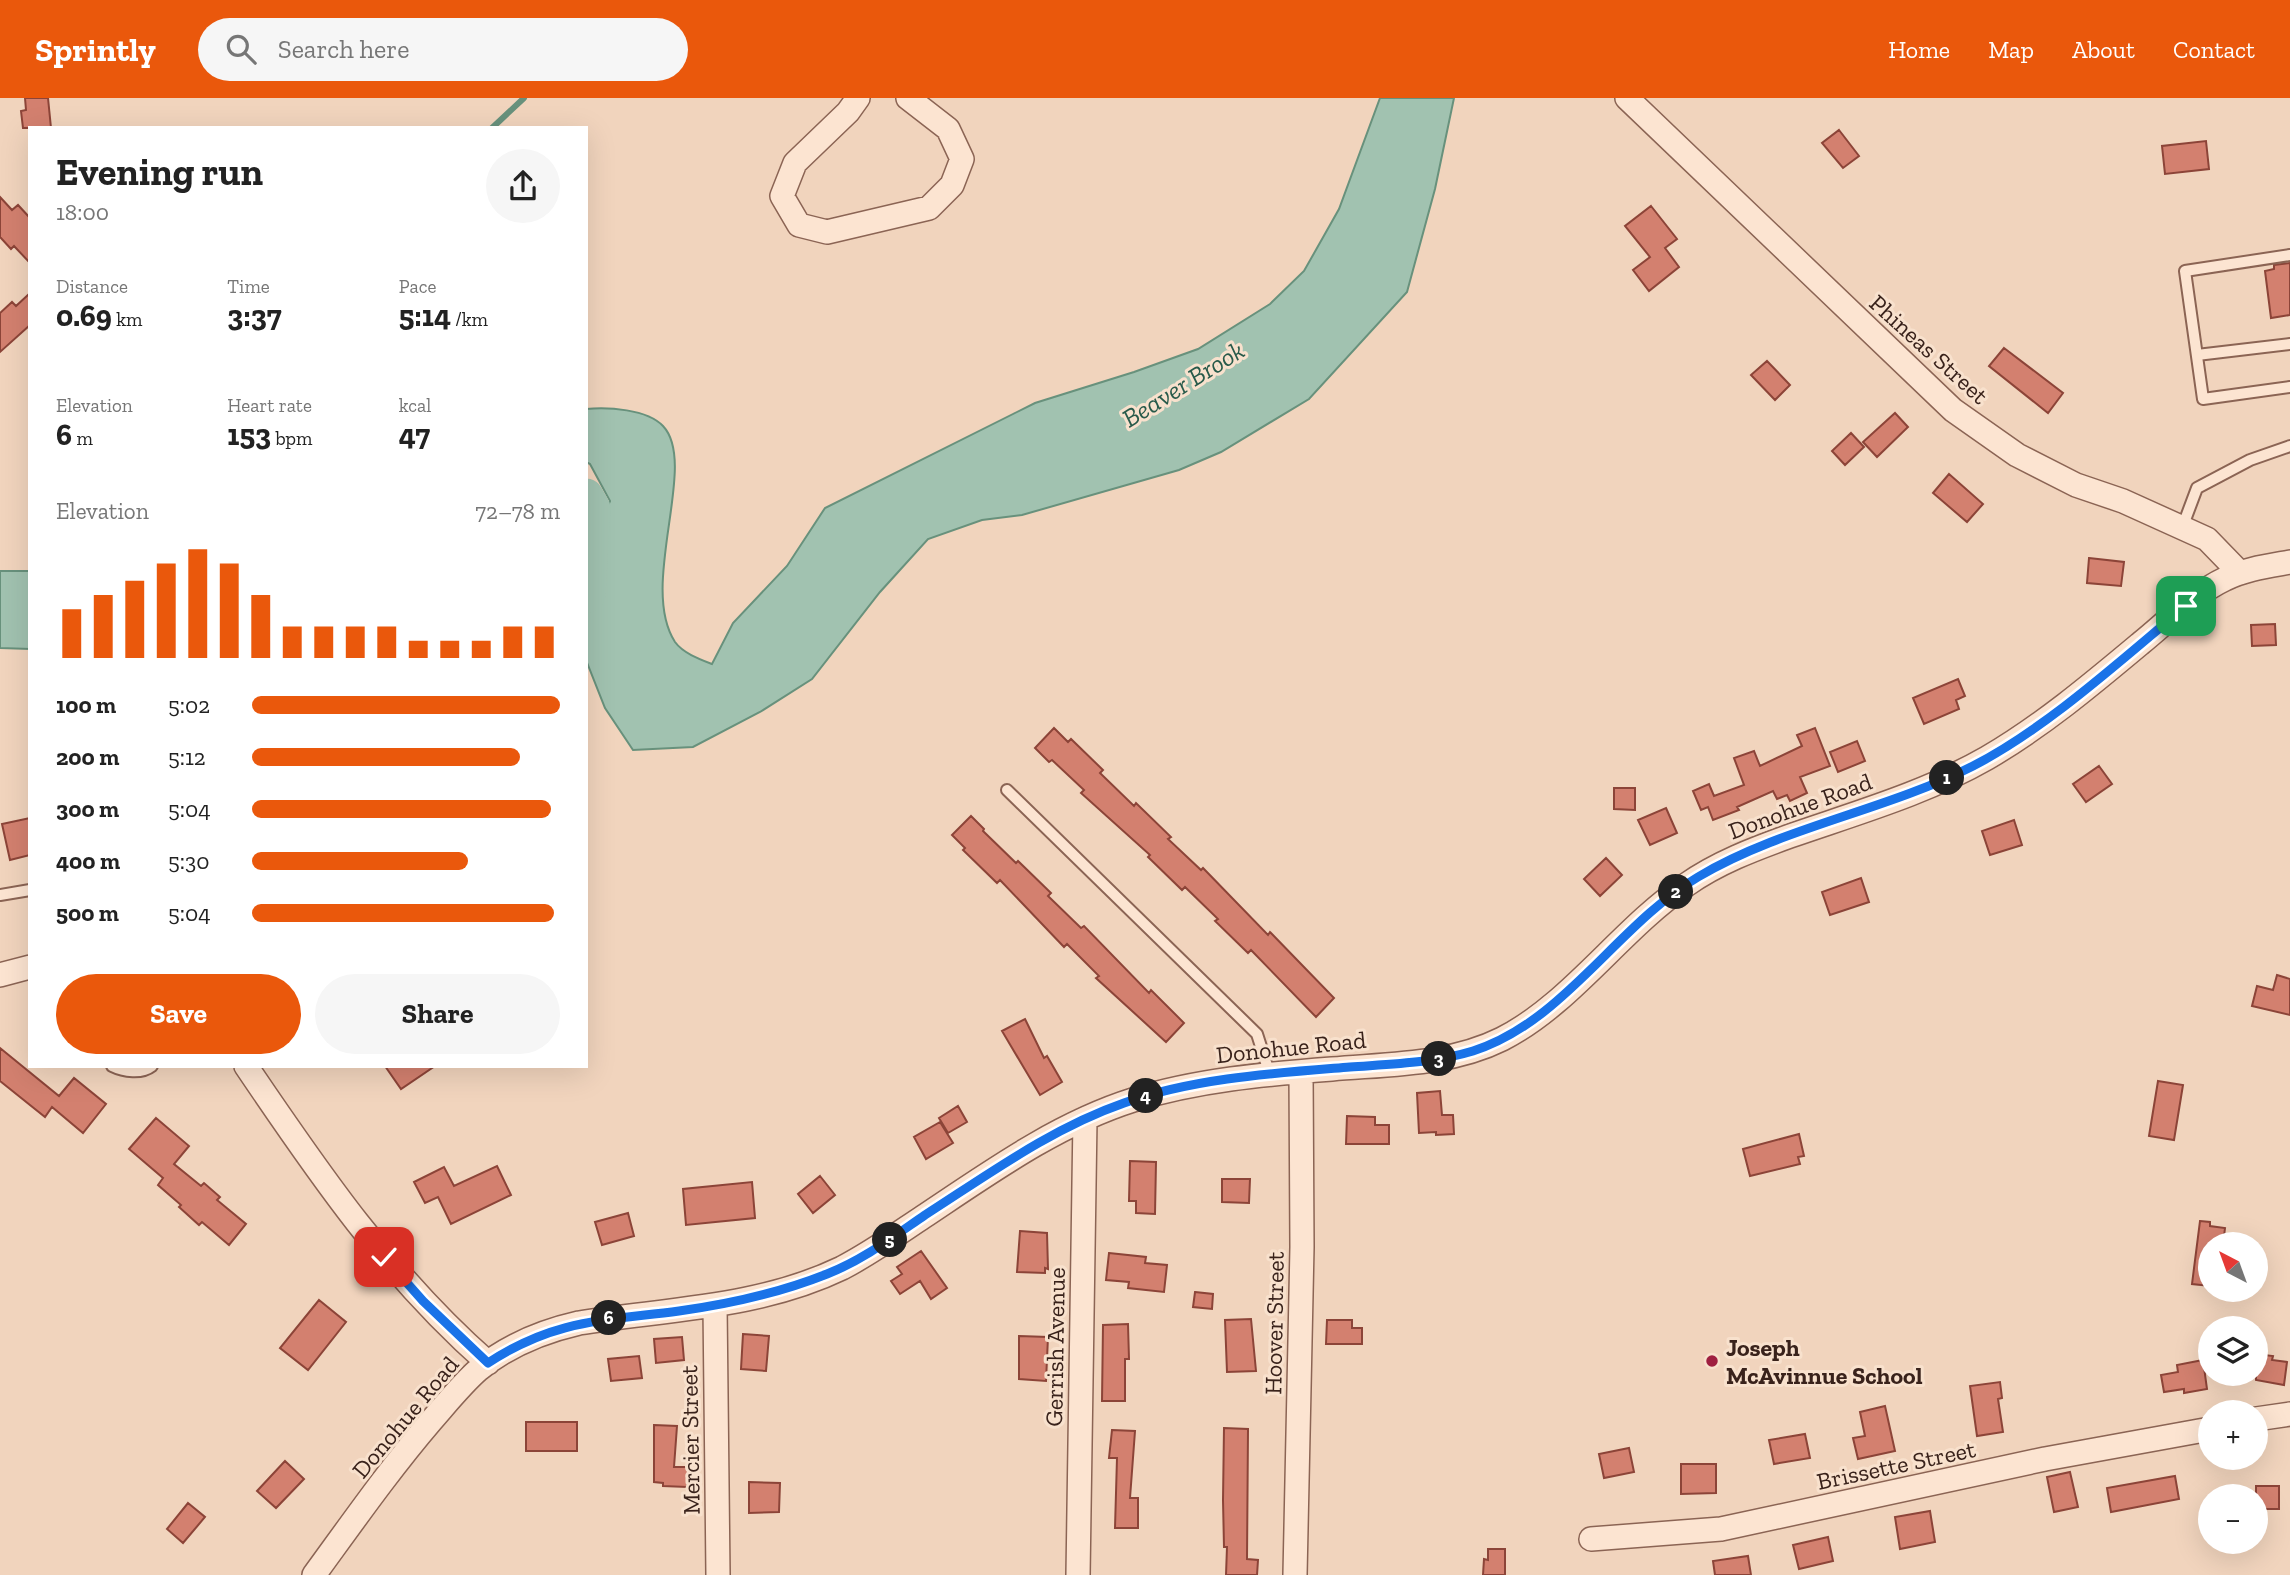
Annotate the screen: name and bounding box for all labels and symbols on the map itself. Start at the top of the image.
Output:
street label: Phineas Street [1864,288,1994,410]
water label: Beaver Brook [1116,334,1250,434]
pin [2156,576,2216,636]
pin: 1 [1930,760,1965,796]
street label: Donohue Road [1724,767,1876,845]
pin: 2 [1658,874,1694,910]
street label: Donohue Road [1215,1025,1367,1069]
pin: 3 [1422,1042,1456,1076]
pin: 4 [1128,1079,1164,1114]
pin: 5 [872,1222,908,1258]
pin [354,1227,414,1287]
north arrow [2198,1232,2268,1302]
street label: Hoover Street [1258,1251,1290,1395]
street label: Gerrish Avenue [1039,1267,1071,1427]
pin: 6 [592,1300,626,1336]
place label: Joseph McAvinnue School [1726,1333,1923,1390]
street label: Donohue Road [346,1350,464,1484]
marker: Joseph McAvinnue School [1704,1353,1720,1369]
street label: Mercier Street [674,1365,706,1515]
street label: Brissette Street [1814,1434,1978,1496]

